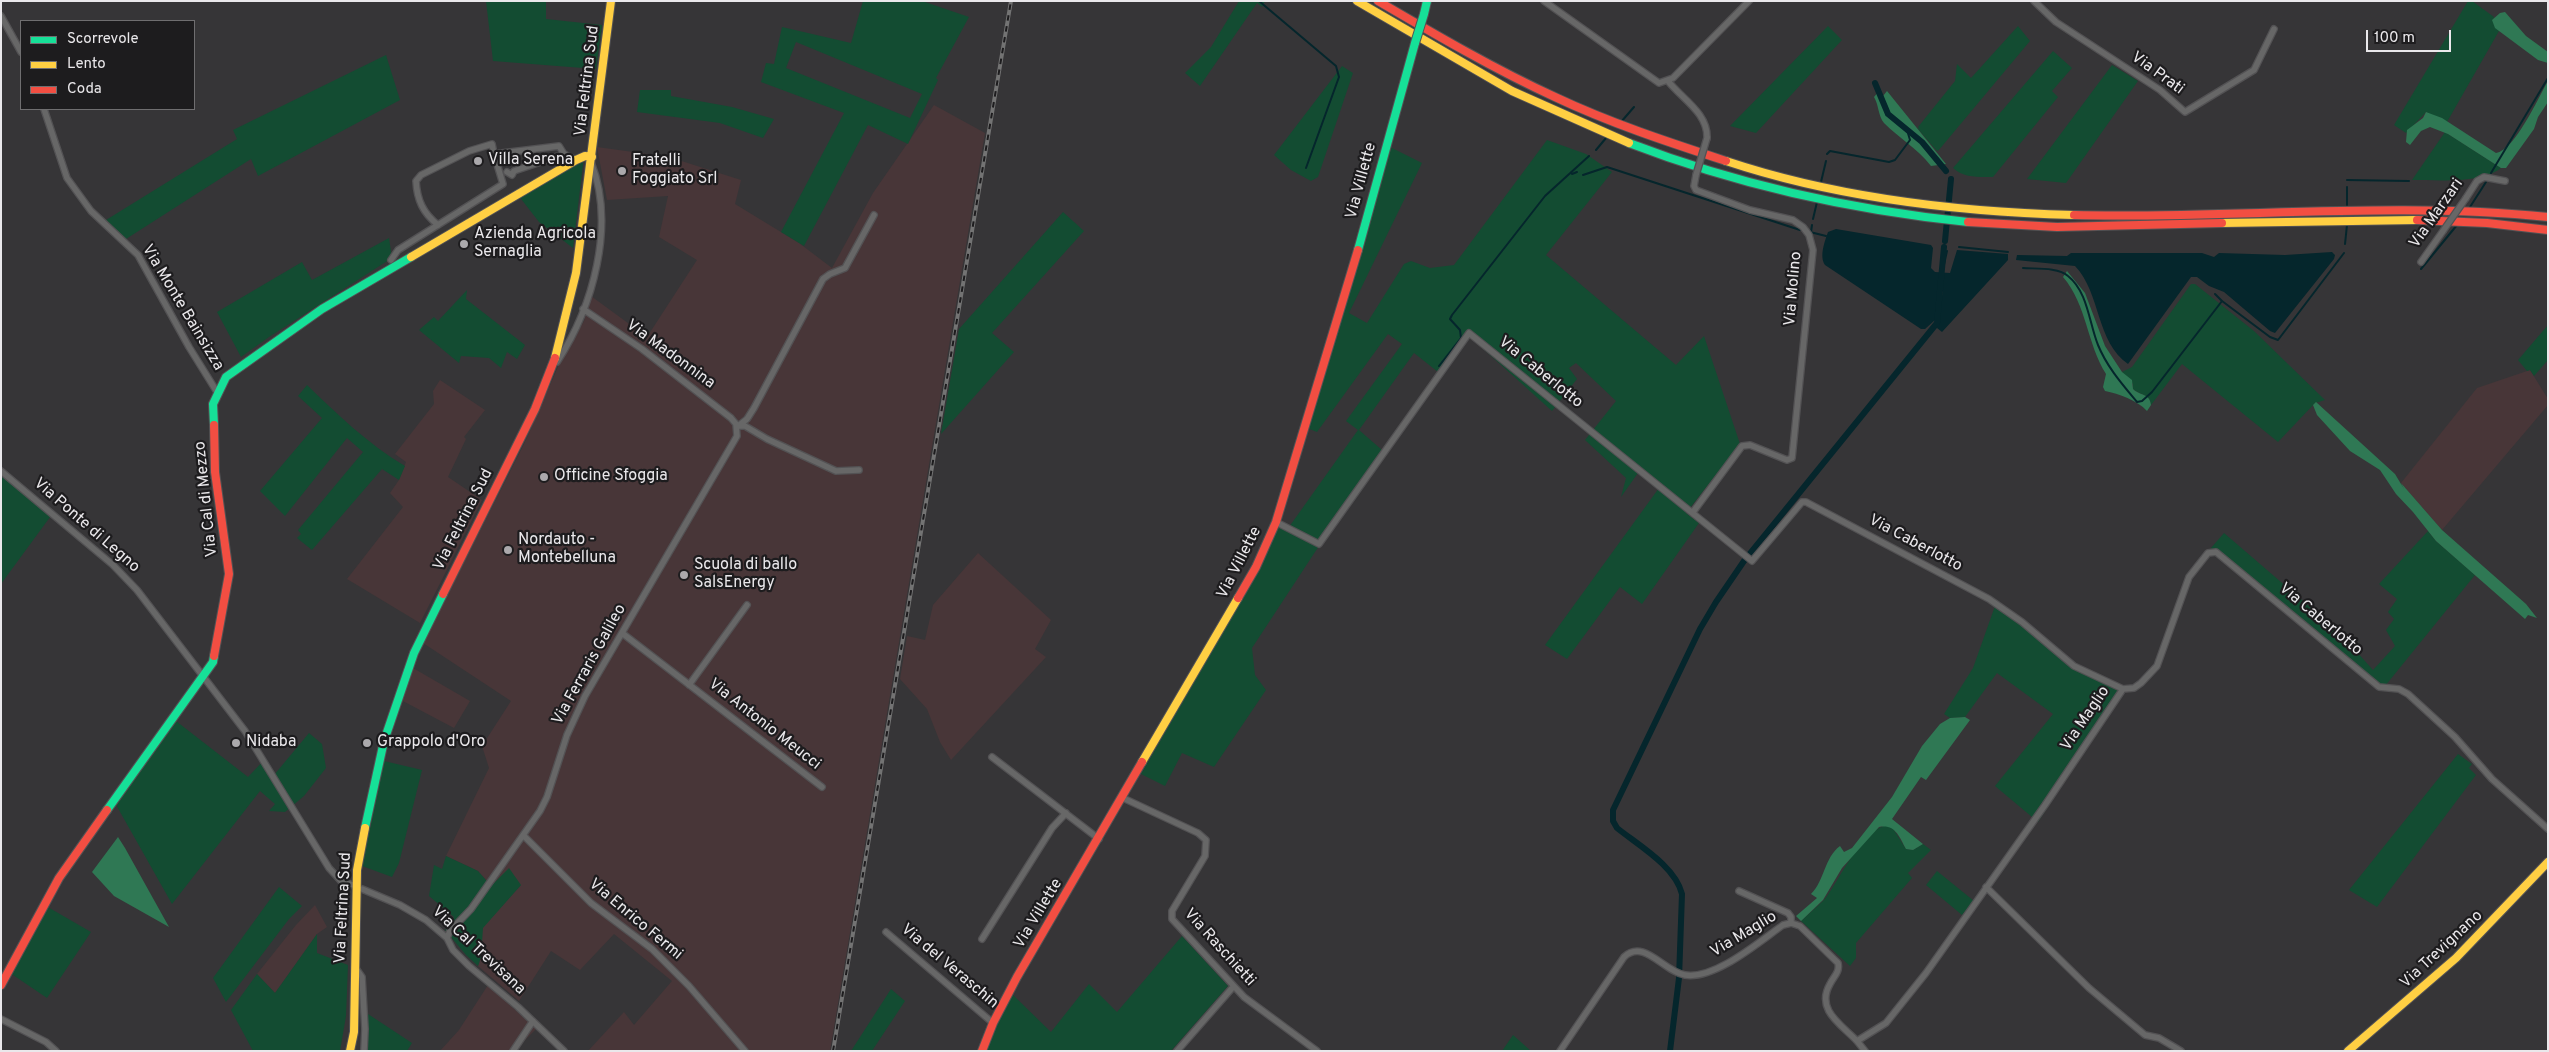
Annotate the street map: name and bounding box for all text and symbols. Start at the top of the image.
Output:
legend [20,20,195,110]
scale bar [2369,20,2454,52]
street label: Via Feltrina Sud [572,24,604,138]
text: 100 m [2374,29,2415,48]
text: Scorrevole [67,30,139,49]
street label: Via Prati [2127,48,2187,100]
text: Lento [67,55,106,74]
text: Coda [67,80,102,99]
street label: Via Villette [1343,141,1381,221]
place label: Villa Serena [488,151,573,171]
place label: Fratelli Foggiato Srl [632,152,718,190]
marker: Villa Serena [472,155,484,167]
marker: Fratelli Foggiato Srl [616,165,628,177]
street label: Via Marzari [2406,175,2468,253]
place label: Azienda Agricola Sernaglia [474,225,596,263]
marker: Azienda Agricola Sernaglia [458,238,470,250]
street label: Via Monte Bainsizza [137,241,227,375]
street label: Via Molino [1781,251,1807,327]
street label: Via Madonnina [622,316,718,394]
street label: Via Caberlotto [1494,333,1586,413]
street label: Via Cal di Mezzo [191,440,223,558]
street label: Via Feltrina Sud [430,466,498,574]
place label: Officine Sfoggia [554,467,668,487]
marker: Officine Sfoggia [538,471,550,483]
street label: Via Ponte di Legno [29,475,143,577]
street label: Via Caberlotto [1865,511,1965,577]
street label: Via Villette [1214,524,1266,602]
place label: Nordauto - Montebelluna [518,531,616,569]
marker: Nordauto - Montebelluna [502,544,514,556]
place label: Scuola di ballo SalsEnergy [694,556,797,594]
marker: Scuola di ballo SalsEnergy [678,569,690,581]
street label: Via Caberlotto [2274,579,2366,661]
street label: Via Ferraris Galileo [549,601,631,729]
street label: Via Antonio Meucci [704,675,824,775]
street label: Via Maglio [2057,683,2115,755]
place label: Nidaba [246,733,296,753]
place label: Grappolo d'Oro [377,733,486,753]
marker: Nidaba [230,737,242,749]
marker: Grappolo d'Oro [361,737,373,749]
street label: Via Feltrina Sud [331,852,357,964]
street label: Via Enrico Fermi [584,875,686,965]
street label: Via Villette [1011,875,1067,953]
street label: Via Cal Trevisana [427,903,529,999]
street label: Via Raschietti [1179,905,1259,991]
street label: Via Trevignano [2397,907,2487,993]
street label: Via Maglio [1707,908,1781,962]
street label: Via del Veraschin [896,921,1002,1013]

